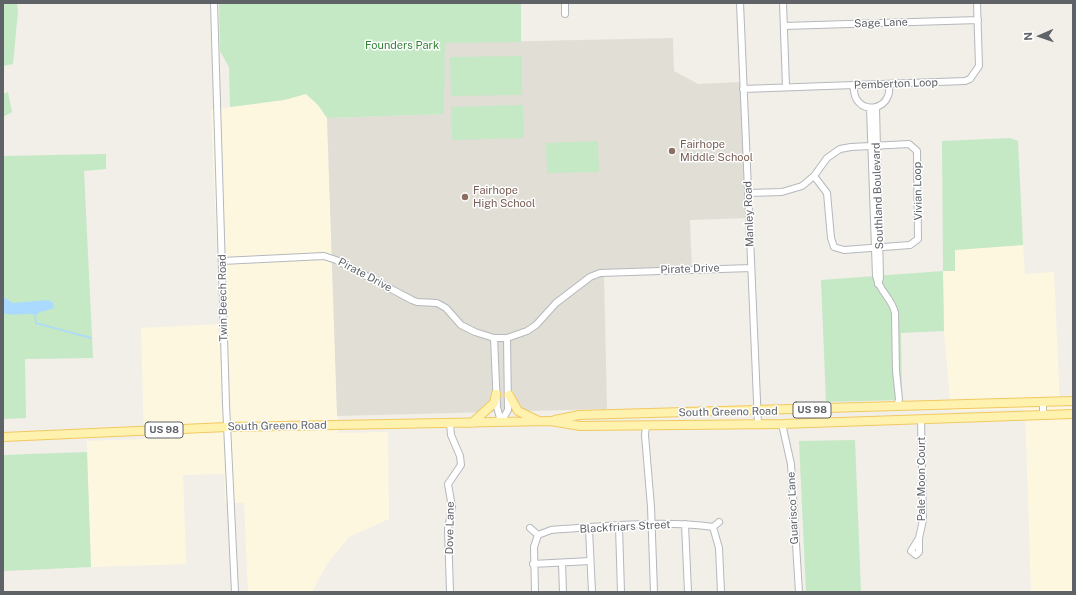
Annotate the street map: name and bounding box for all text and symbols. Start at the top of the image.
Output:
street label: Sage Lane [854,15,908,31]
north arrow [1020,16,1060,56]
text: N [1022,32,1034,41]
park label: Founders Park [365,39,439,53]
street label: Pemberton Loop [854,76,938,92]
place label: Fairhope Middle School [680,138,753,164]
street label: Southland Boulevard [870,142,886,250]
marker: Fairhope Middle School [667,146,677,156]
street label: Vivian Loop [911,162,925,220]
street label: Manley Road [741,181,757,247]
place label: Fairhope High School [473,184,535,210]
marker: Fairhope High School [460,192,470,202]
street label: Twin Beech Road [216,254,230,342]
street label: Pirate Drive [336,255,394,295]
street label: Pirate Drive [660,261,720,277]
road number: US 98 [793,402,831,418]
street label: South Greeno Road [678,405,778,419]
street label: South Greeno Road [227,419,327,433]
road number: US 98 [145,422,183,438]
street label: Pale Moon Court [915,437,929,521]
street label: Guarisco Lane [785,471,801,545]
street label: Dove Lane [443,501,457,555]
street label: Blackfriars Street [579,518,671,536]

